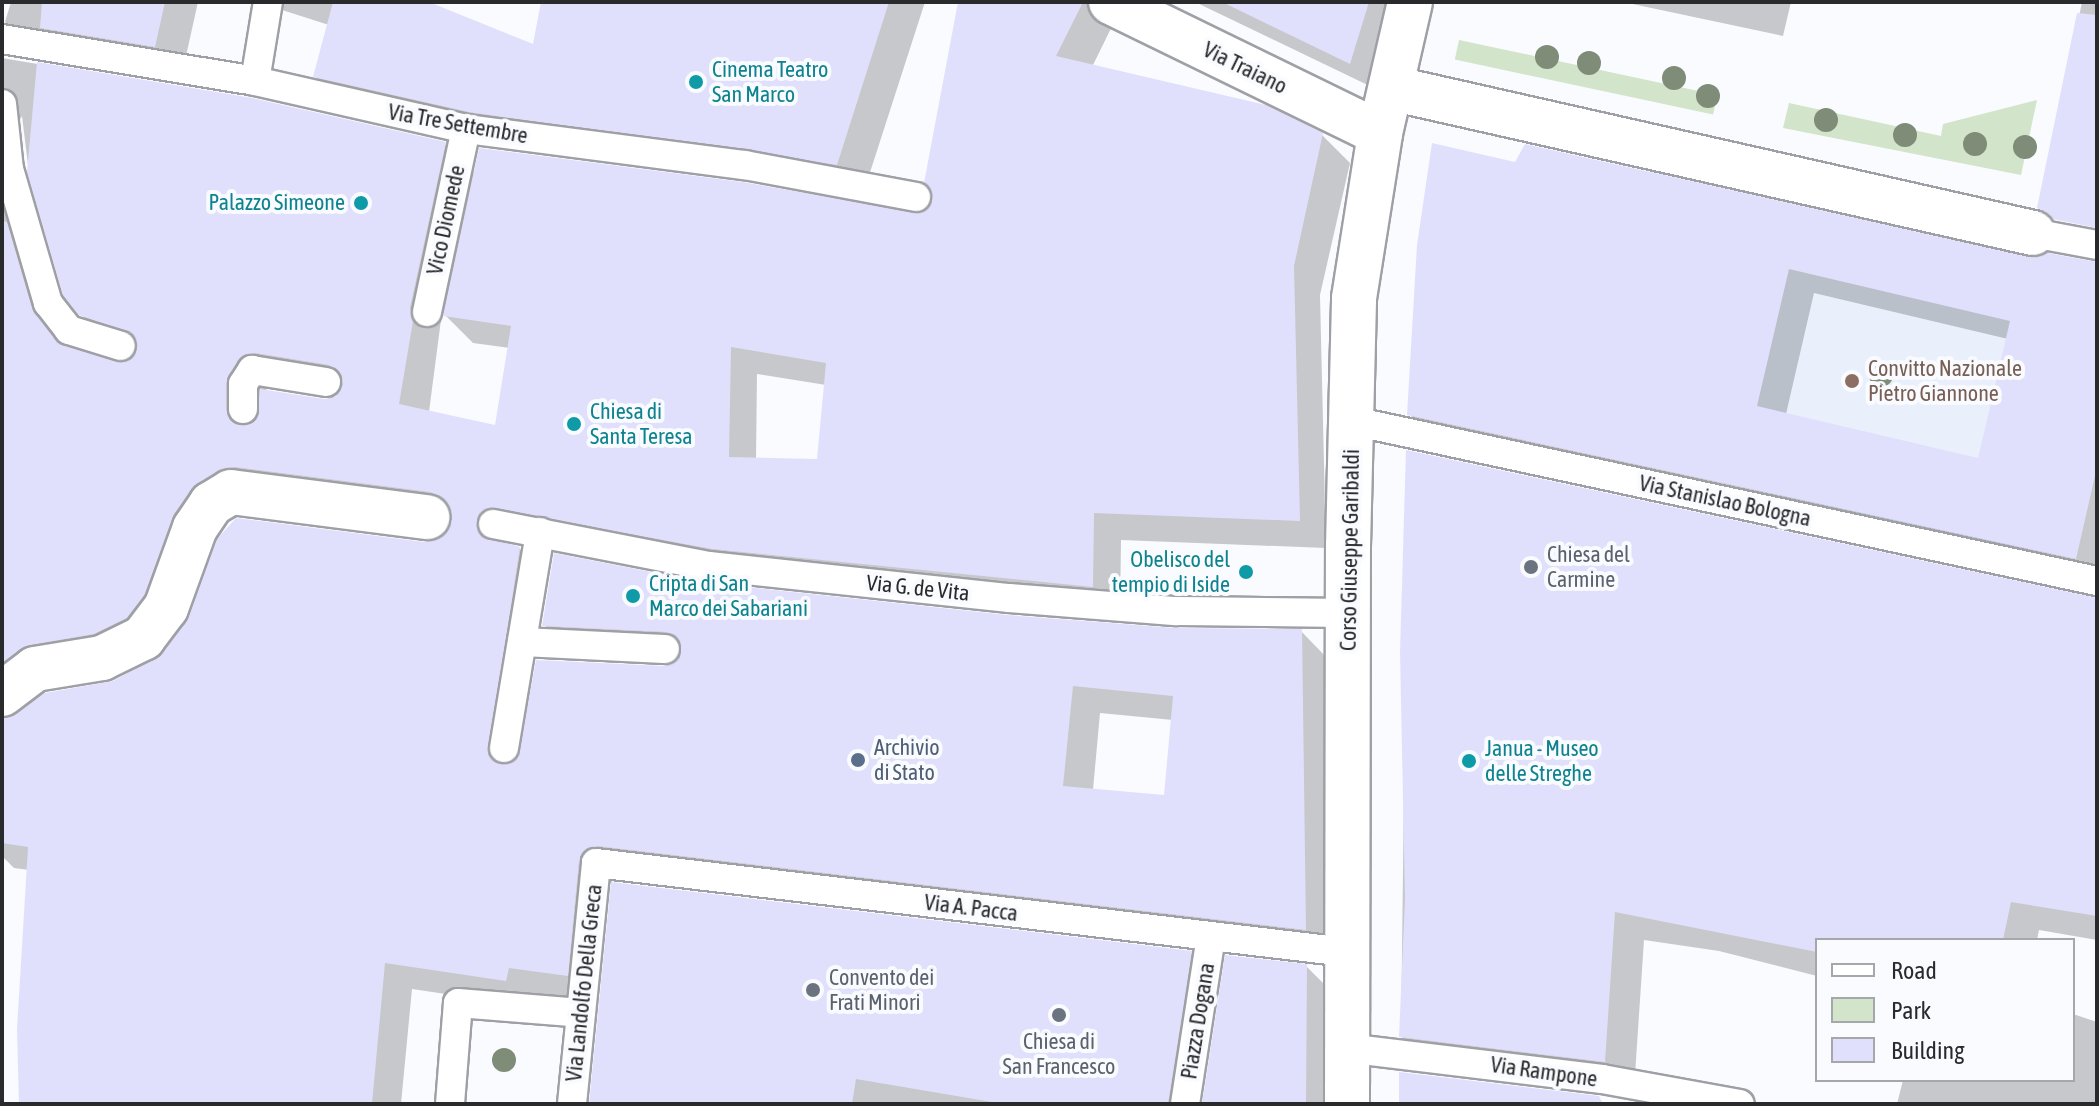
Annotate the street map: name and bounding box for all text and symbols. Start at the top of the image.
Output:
street label: Via Traiano [1199,36,1291,100]
place label: Cinema Teatro San Marco [712,56,828,108]
marker: Cinema Teatro San Marco [687,73,705,91]
street label: Via Tre Settembre [386,99,530,149]
street label: Vico Diomede [422,163,470,277]
place label: Palazzo Simeone [208,190,345,216]
marker: Palazzo Simeone [352,194,370,212]
place label: Convitto Nazionale Pietro Giannone [1868,355,2022,406]
marker: Convitto Nazionale Pietro Giannone [1843,372,1861,390]
place label: Chiesa di Santa Teresa [590,398,693,450]
marker: Chiesa di Santa Teresa [565,415,583,433]
street label: Corso Giuseppe Garibaldi [1335,449,1365,651]
street label: Via Stanislao Bologna [1637,470,1813,532]
place label: Chiesa del Carmine [1547,541,1630,592]
place label: Obelisco del tempio di Iside [1112,546,1230,598]
marker: Chiesa del Carmine [1522,558,1540,576]
marker: Obelisco del tempio di Iside [1237,563,1255,581]
street label: Via G. de Vita [865,569,971,607]
place label: Cripta di San Marco dei Sabariani [649,570,808,622]
marker: Cripta di San Marco dei Sabariani [624,587,642,605]
place label: Archivio di Stato [874,734,940,786]
place label: Janua - Museo delle Streghe [1485,735,1599,786]
marker: Archivio di Stato [849,751,867,769]
marker: Janua - Museo delle Streghe [1460,752,1478,770]
street label: Via Landolfo Della Greca [561,883,607,1083]
street label: Via A. Pacca [923,889,1019,927]
legend [1815,938,2075,1082]
text: Road [1891,957,1937,984]
street label: Piazza Dogana [1176,961,1220,1081]
place label: Convento dei Frati Minori [829,964,934,1016]
marker: Convento dei Frati Minori [804,981,822,999]
text: Park [1891,997,1931,1024]
marker: Chiesa di San Francesco [1050,1006,1068,1024]
place label: Chiesa di San Francesco [1003,1028,1115,1080]
text: Building [1891,1037,1964,1064]
street label: Via Rampone [1489,1051,1599,1093]

